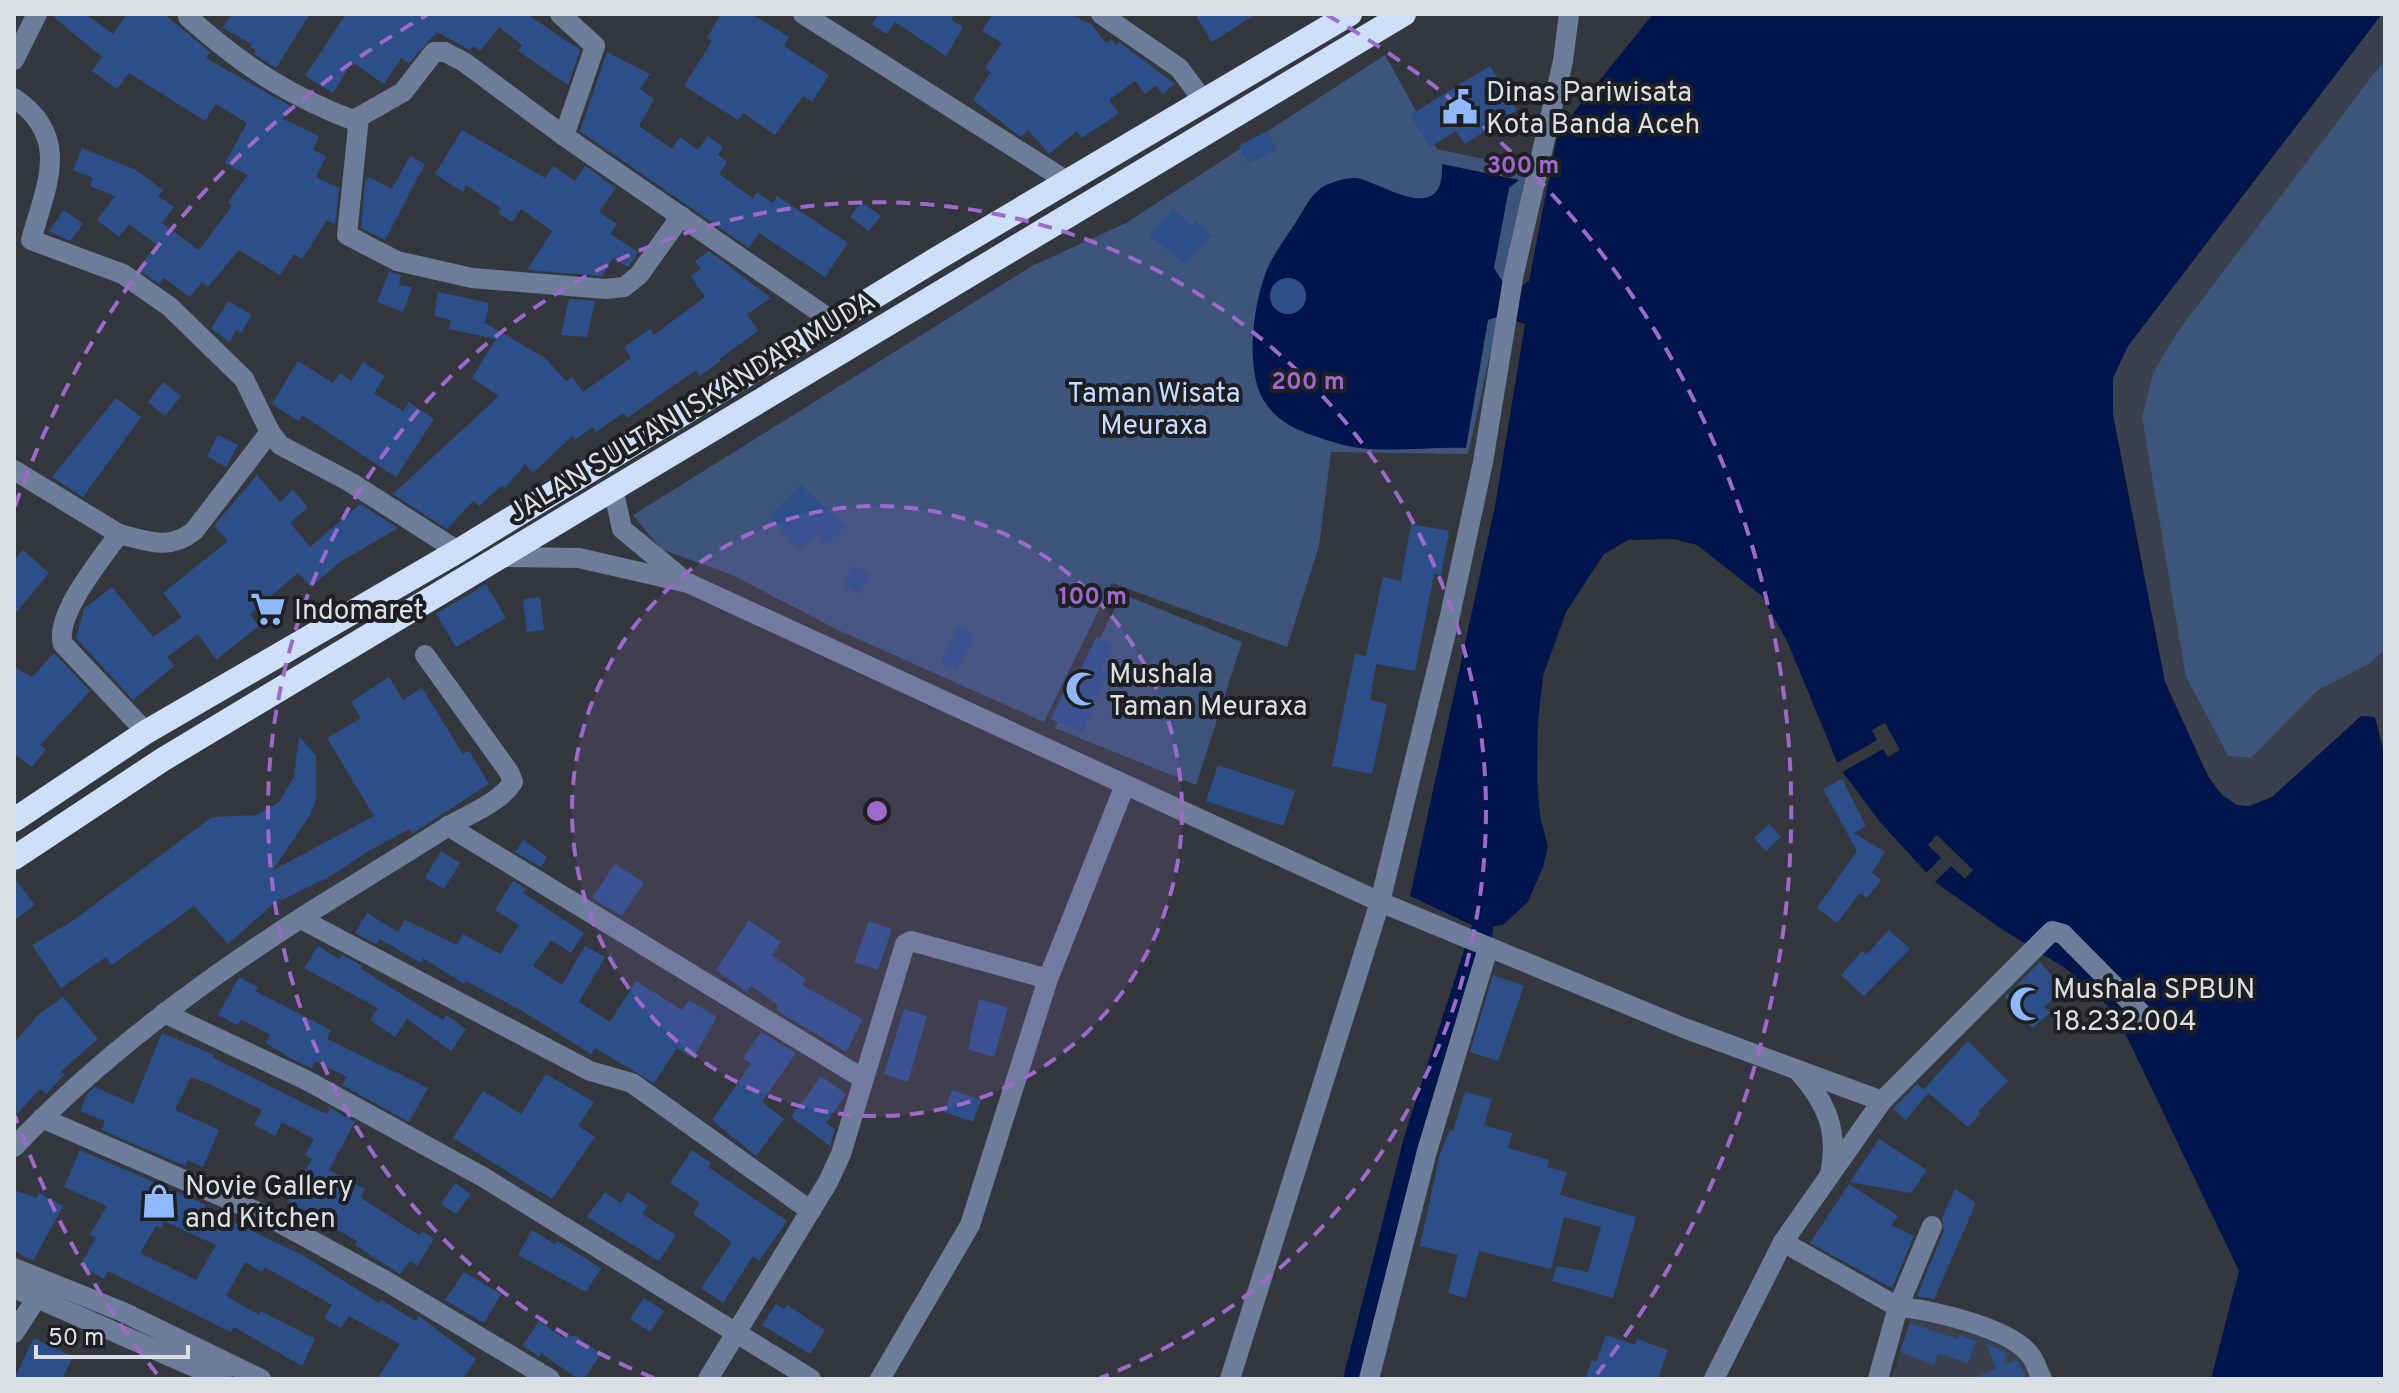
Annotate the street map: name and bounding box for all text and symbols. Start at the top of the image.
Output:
place label: Dinas Pariwisata Kota Banda Aceh [1486,76,1700,144]
public building icon: Dinas Pariwisata Kota Banda Aceh [1441,88,1479,126]
text: 300 m [1487,152,1559,182]
street label: JALAN SULTAN ISKANDAR MUDA [502,284,883,533]
text: 200 m [1271,368,1345,398]
park label: Taman Wisata Meuraxa [1067,377,1241,445]
text: 100 m [1059,583,1127,613]
supermarket icon: Indomaret [249,590,287,628]
place label: Indomaret [294,594,424,630]
place label: Mushala Taman Meuraxa [1109,658,1307,726]
mosque icon: Mushala Taman Meuraxa [1064,670,1102,708]
centre of rings [863,797,891,825]
place label: Mushala SPBUN 18.232.004 [2053,973,2255,1041]
mosque icon: Mushala SPBUN 18.232.004 [2008,985,2046,1023]
place label: Novie Gallery and Kitchen [185,1170,353,1238]
shop icon: Novie Gallery and Kitchen [140,1182,178,1220]
scale bar [36,1309,188,1359]
text: 50 m [48,1324,104,1354]

